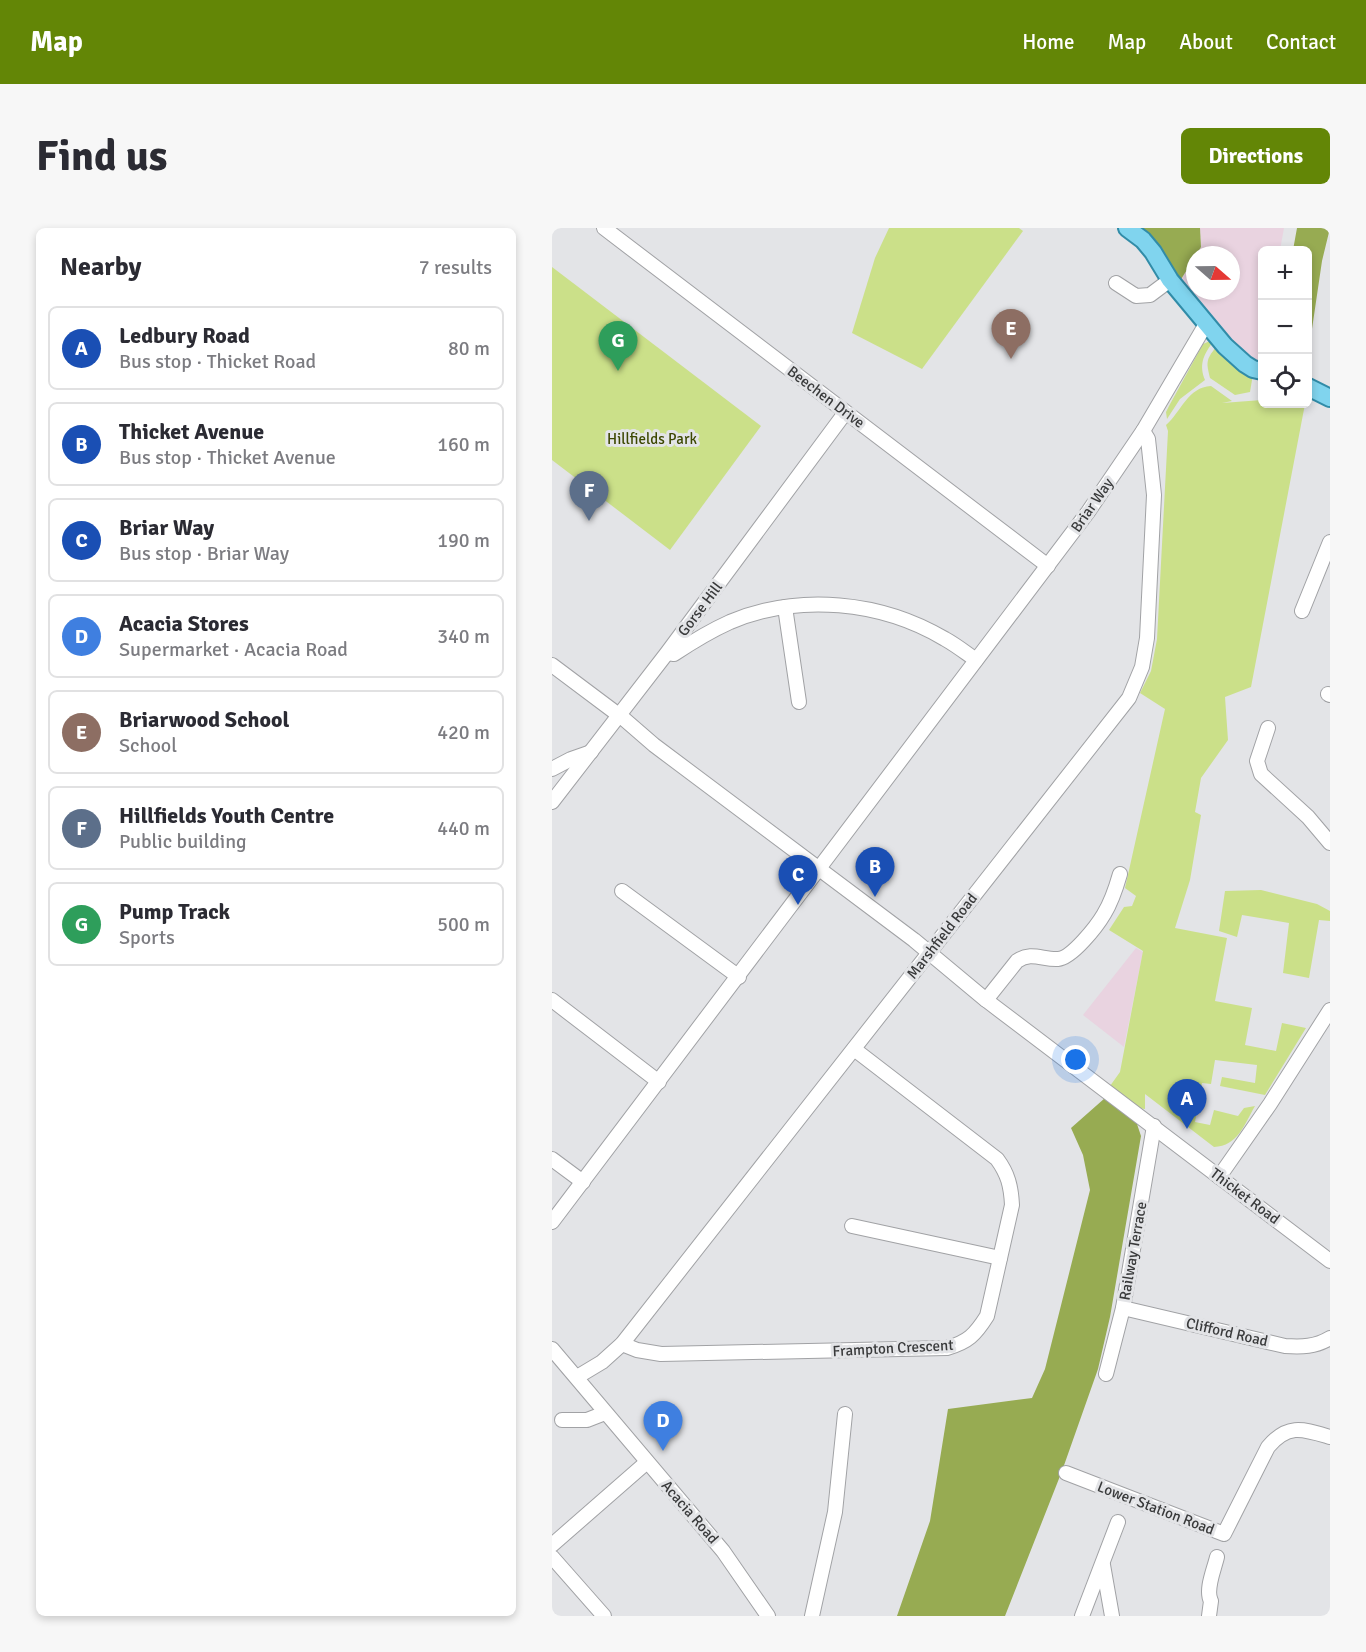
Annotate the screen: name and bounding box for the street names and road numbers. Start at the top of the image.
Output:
street label: Beechen Drive [784,362,868,432]
street label: Briar Way [1067,475,1117,535]
street label: Gorse Hill [674,578,726,640]
street label: Marshfield Road [903,890,981,982]
street label: Thicket Road [1207,1164,1283,1228]
street label: Railway Terrace [1115,1200,1151,1302]
street label: Clifford Road [1184,1314,1270,1350]
street label: Frampton Crescent [832,1336,954,1360]
street label: Acacia Road [658,1477,722,1547]
street label: Lower Station Road [1095,1477,1217,1539]

